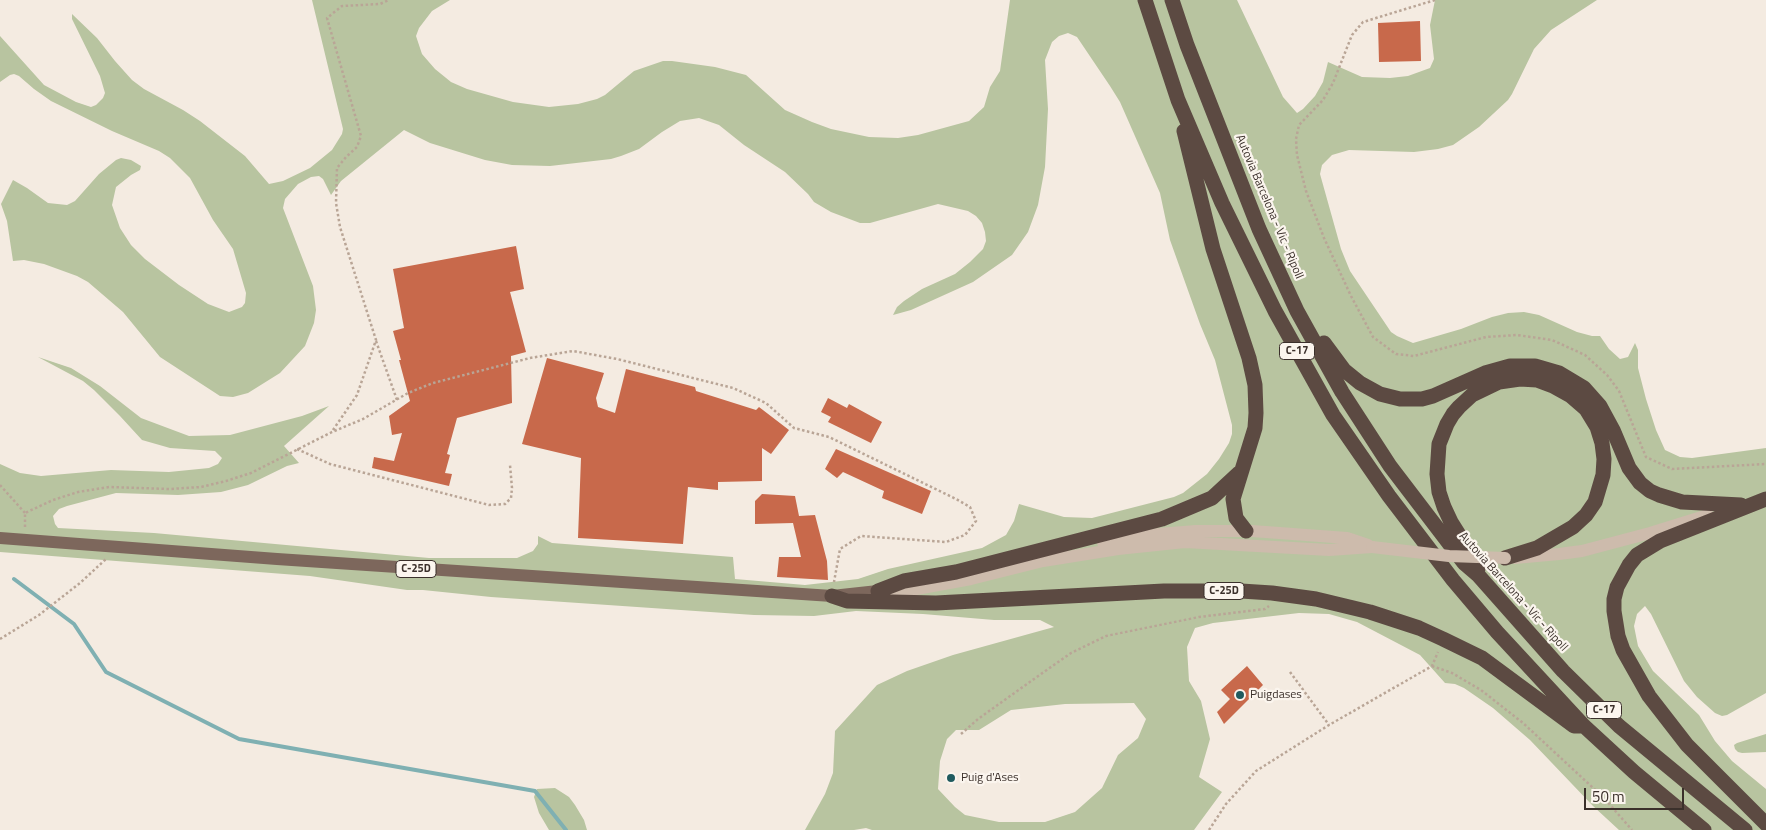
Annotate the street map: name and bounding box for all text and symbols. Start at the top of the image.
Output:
street label: Autovia Barcelona - Vic - Ripoll [1232,133,1306,281]
road number: C-17 [1280,342,1314,360]
street label: Autovia Barcelona - Vic - Ripoll [1456,529,1570,655]
road number: C-25D [396,560,436,578]
road number: C-25D [1204,582,1244,600]
place label: Puigdases [1250,688,1302,702]
marker: Puigdases [1234,689,1246,701]
road number: C-17 [1586,702,1622,718]
place label: Puig d'Ases [961,771,1019,785]
marker: Puig d'Ases [945,772,957,784]
scale bar [1586,778,1686,810]
text: 50 m [1592,785,1625,808]

